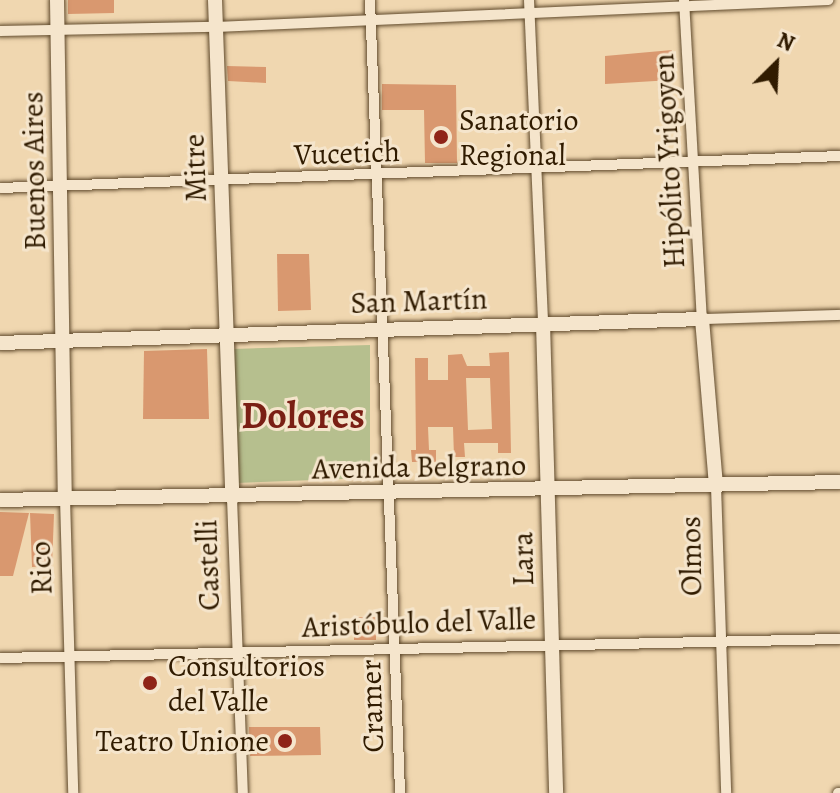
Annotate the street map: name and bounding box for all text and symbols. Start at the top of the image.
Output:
north arrow [736,24,816,104]
text: N [772,25,799,59]
street label: Hipólito Yrigoyen [645,53,693,269]
street label: Buenos Aires [15,91,53,251]
place label: Sanatorio Regional [459,102,578,172]
marker: Sanatorio Regional [430,126,452,148]
street label: Mitre [176,133,214,203]
street label: Vucetich [293,133,401,173]
street label: San Martín [350,281,488,321]
district label: Dolores [241,393,365,439]
street label: Avenida Belgrano [312,447,526,487]
street label: Olmos [672,516,710,596]
street label: Castelli [188,519,228,611]
street label: Lara [505,532,541,586]
street label: Rico [22,541,60,595]
street label: Aristóbulo del Valle [301,601,537,645]
place label: Consultorios del Valle [168,648,325,718]
street label: Cramer [352,659,392,753]
marker: Consultorios del Valle [139,672,161,694]
place label: Teatro Unione [95,723,269,759]
marker: Teatro Unione [276,732,294,750]

